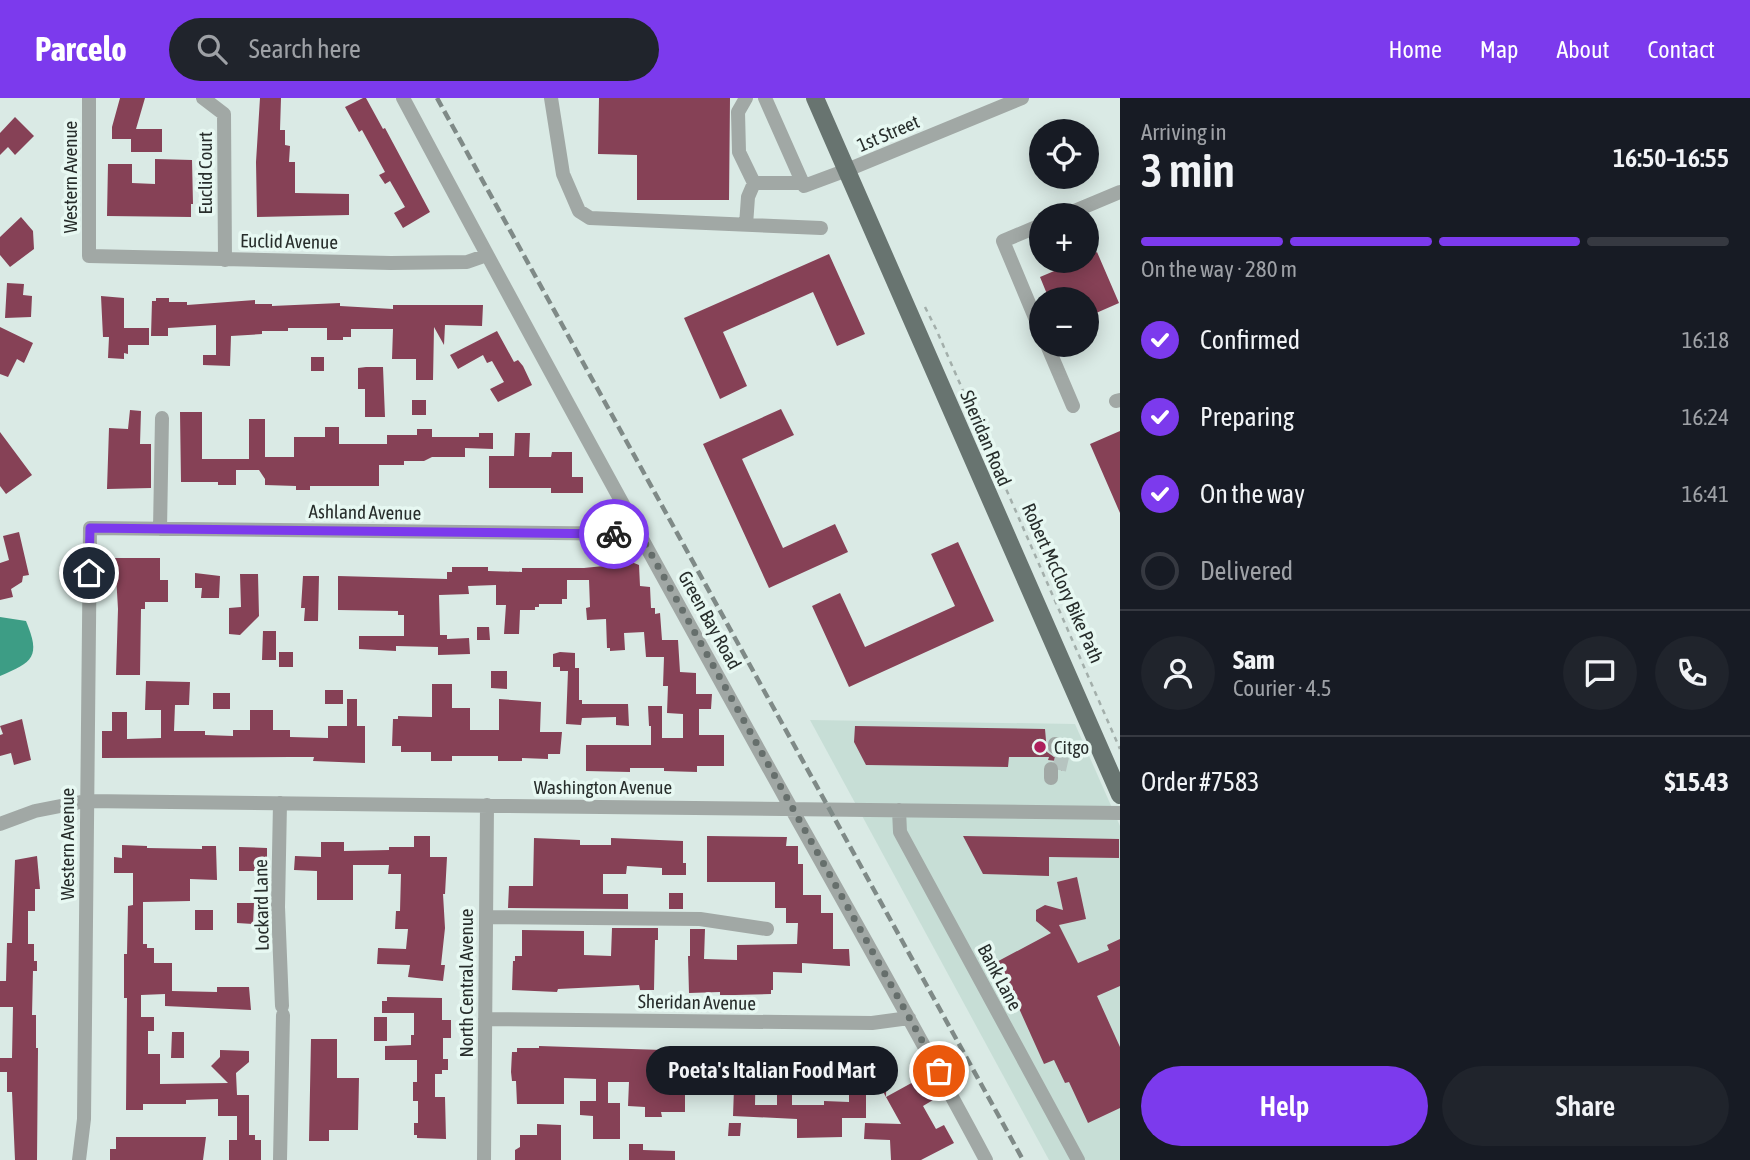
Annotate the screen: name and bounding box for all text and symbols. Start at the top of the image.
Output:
search box [169,18,659,81]
text: Parcelo [35,30,127,68]
icon: search [193,30,231,68]
text: Search here [249,34,361,64]
text: Home [1388,36,1442,63]
text: Map [1480,36,1518,63]
text: About [1556,36,1609,63]
text: Contact [1647,36,1715,63]
street label: 1st Street [854,110,922,156]
map controls [1029,119,1099,357]
button: locate [1029,119,1099,189]
text: Arriving in [1141,119,1227,145]
street label: Western Avenue [59,121,81,233]
street label: Euclid Court [194,132,216,214]
text: 16:50–16:55 [1613,143,1729,173]
text: 3 min [1141,144,1235,197]
button: + [1029,203,1099,273]
street label: Euclid Avenue [240,229,338,253]
text: On the way · 280 m [1141,256,1297,282]
button: − [1029,287,1099,357]
icon: check [1141,321,1179,359]
text: Confirmed [1200,325,1300,355]
text: 16:18 [1682,327,1729,353]
street label: Sheridan Road [956,387,1016,489]
icon: check [1141,398,1179,436]
text: Preparing [1200,402,1294,432]
text: 16:24 [1682,404,1729,430]
icon: check [1141,475,1179,513]
text: On the way [1200,479,1305,509]
text: 16:41 [1682,481,1729,507]
courier [579,499,649,569]
street label: Ashland Avenue [309,500,421,524]
street label: Robert McClory Bike Path [1018,500,1108,666]
icon: bike [595,515,633,553]
pin [59,543,119,603]
icon: home [70,554,108,592]
text: Delivered [1200,556,1293,586]
street label: Green Bay Road [674,567,746,673]
button: person [1141,636,1215,710]
button: chat [1563,636,1637,710]
button: phone [1655,636,1729,710]
text: Sam [1233,645,1275,675]
text: Courier · 4.5 [1233,675,1332,701]
place label: Citgo [1054,736,1089,758]
marker: Citgo [1032,739,1048,755]
text: Order #7583 [1141,767,1260,797]
text: $15.43 [1665,767,1729,797]
street label: Washington Avenue [534,776,672,798]
street label: Western Avenue [56,788,78,900]
street label: Lockard Lane [249,859,273,951]
street label: North Central Avenue [455,909,477,1058]
street label: Bank Lane [973,940,1027,1014]
street label: Sheridan Avenue [638,990,756,1014]
pin [909,1041,969,1101]
callout: Poeta's Italian Food Mart [645,1046,897,1096]
icon: bag [920,1052,958,1090]
text: Poeta's Italian Food Mart [668,1057,876,1083]
button: Help [1141,1066,1428,1146]
button: Share [1442,1066,1729,1146]

